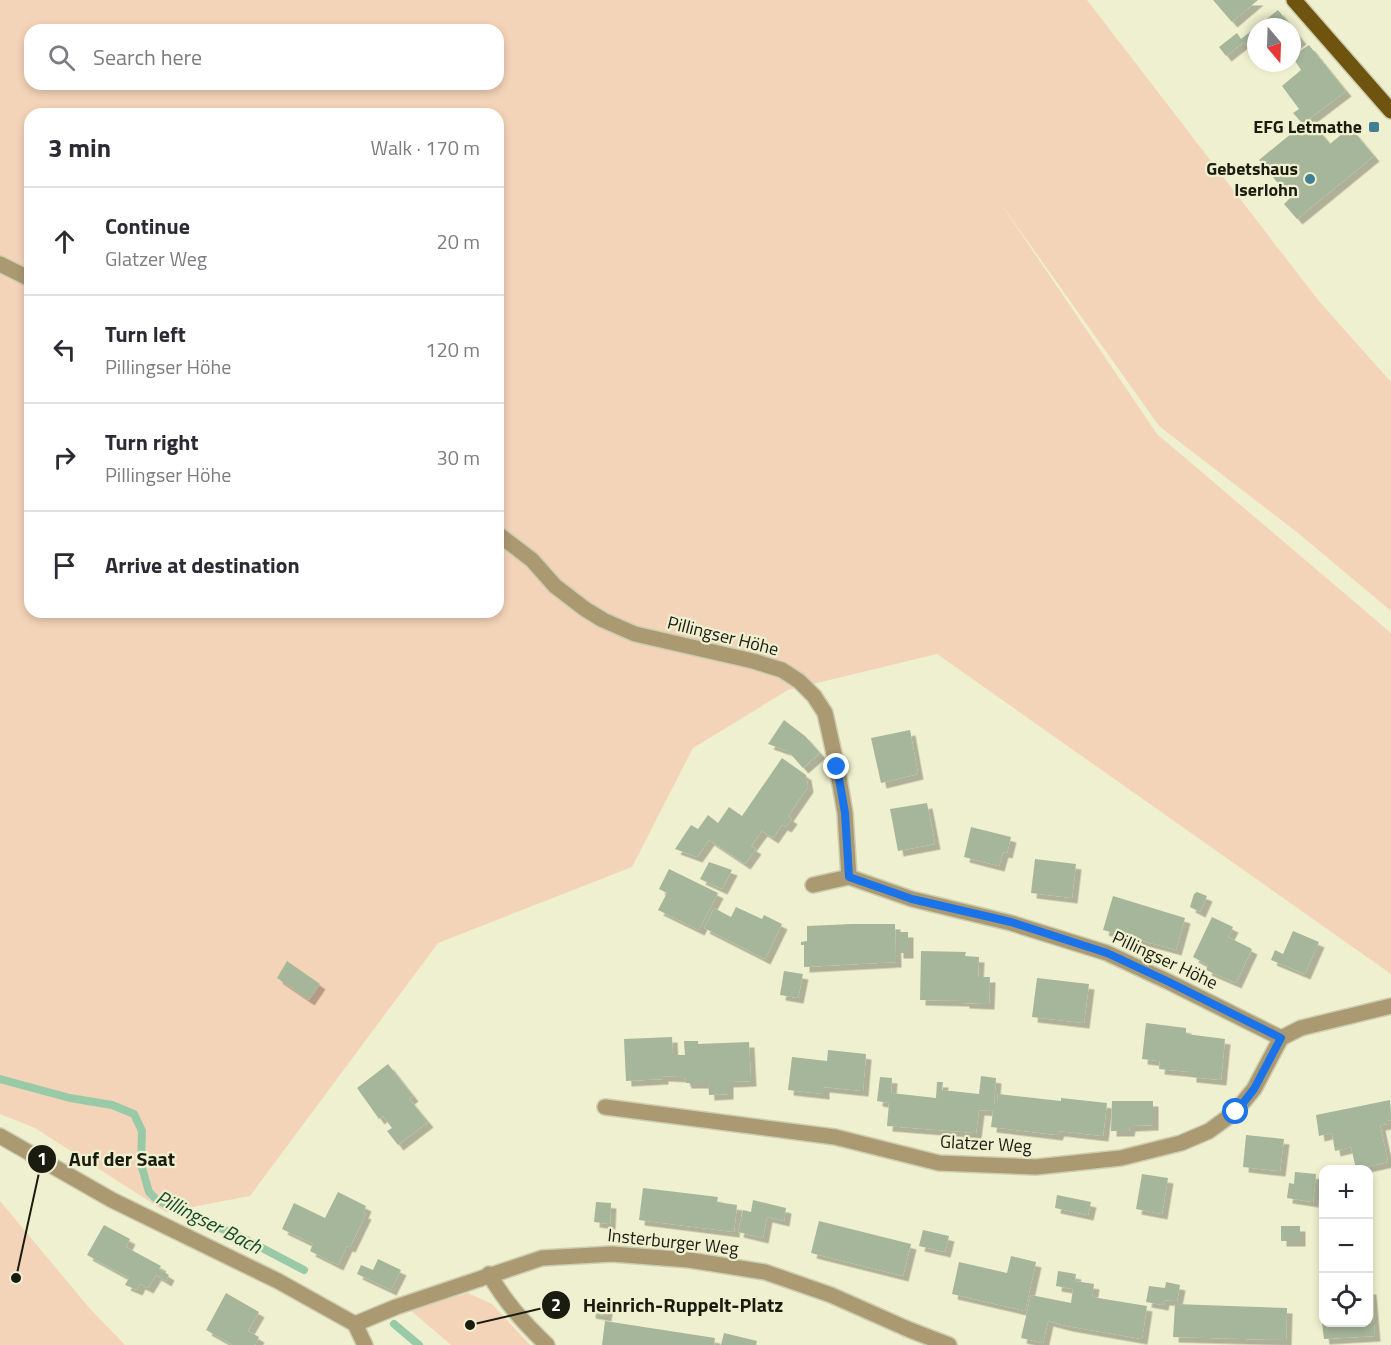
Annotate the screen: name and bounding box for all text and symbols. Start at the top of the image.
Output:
north arrow [1247,18,1301,72]
search box [24,24,504,90]
text: Search here [93,40,202,74]
icon: search [45,41,78,74]
place label: EFG Letmathe [1253,113,1362,140]
marker: EFG Letmathe [1367,120,1381,134]
text: 3 min [48,128,111,167]
text: Walk · 170 m [371,132,480,163]
place label: Gebetshaus Iserlohn [1206,155,1298,203]
marker: Gebetshaus Iserlohn [1303,172,1317,186]
text: Continue [105,209,190,243]
icon: ahead [48,225,81,258]
text: 20 m [436,226,480,257]
text: Glatzer Weg [105,243,207,274]
text: Turn left [105,317,186,351]
icon: left [48,333,81,366]
text: 120 m [425,334,480,365]
text: Pillingser Höhe [105,351,231,382]
text: Turn right [105,425,199,459]
icon: right [48,441,81,474]
text: 30 m [436,442,480,473]
text: Pillingser Höhe [105,459,231,490]
text: Arrive at destination [105,548,300,582]
icon: arrive [48,549,81,582]
street label: Pillingser Höhe [665,609,782,662]
route end [823,753,849,779]
street label: Pillingser Höhe [1108,923,1222,996]
route start [1222,1098,1248,1124]
street label: Glatzer Weg [939,1128,1033,1159]
callout: Auf der Saat [27,1140,187,1178]
text: Auf der Saat [69,1143,175,1174]
text: 1 [37,1145,47,1172]
map controls [1319,1165,1373,1327]
button: + [1319,1165,1373,1219]
water label: Pillingser Bach [151,1182,269,1262]
button: − [1319,1219,1373,1273]
street label: Insterburger Weg [606,1221,740,1262]
button: locate [1319,1273,1373,1327]
callout: Heinrich-Ruppelt-Platz [541,1286,795,1324]
text: Heinrich-Ruppelt-Platz [583,1289,783,1320]
text: 2 [551,1291,561,1318]

